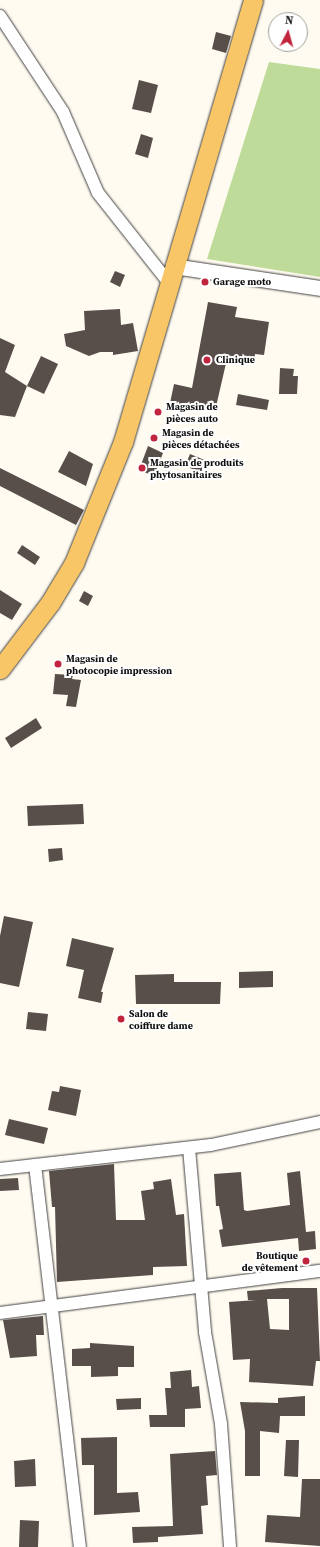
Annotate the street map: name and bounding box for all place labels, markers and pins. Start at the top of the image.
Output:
place label: Garage moto [213,276,271,288]
marker: Garage moto [200,277,210,287]
marker: Clinique [201,354,213,366]
place label: Clinique [216,354,255,366]
place label: Magasin de pièces auto [166,400,218,424]
marker: Magasin de pièces auto [153,407,163,417]
place label: Magasin de pièces détachées [162,426,240,450]
marker: Magasin de pièces détachées [149,433,159,443]
place label: Magasin de produits phytosanitaires [150,456,243,480]
marker: Magasin de produits phytosanitaires [137,463,147,473]
place label: Magasin de photocopie impression [66,652,172,676]
marker: Magasin de photocopie impression [53,659,63,669]
place label: Salon de coiffure dame [129,1007,193,1030]
marker: Salon de coiffure dame [116,1014,126,1024]
place label: Boutique de vêtement [242,1249,298,1272]
marker: Boutique de vêtement [301,1256,311,1266]

